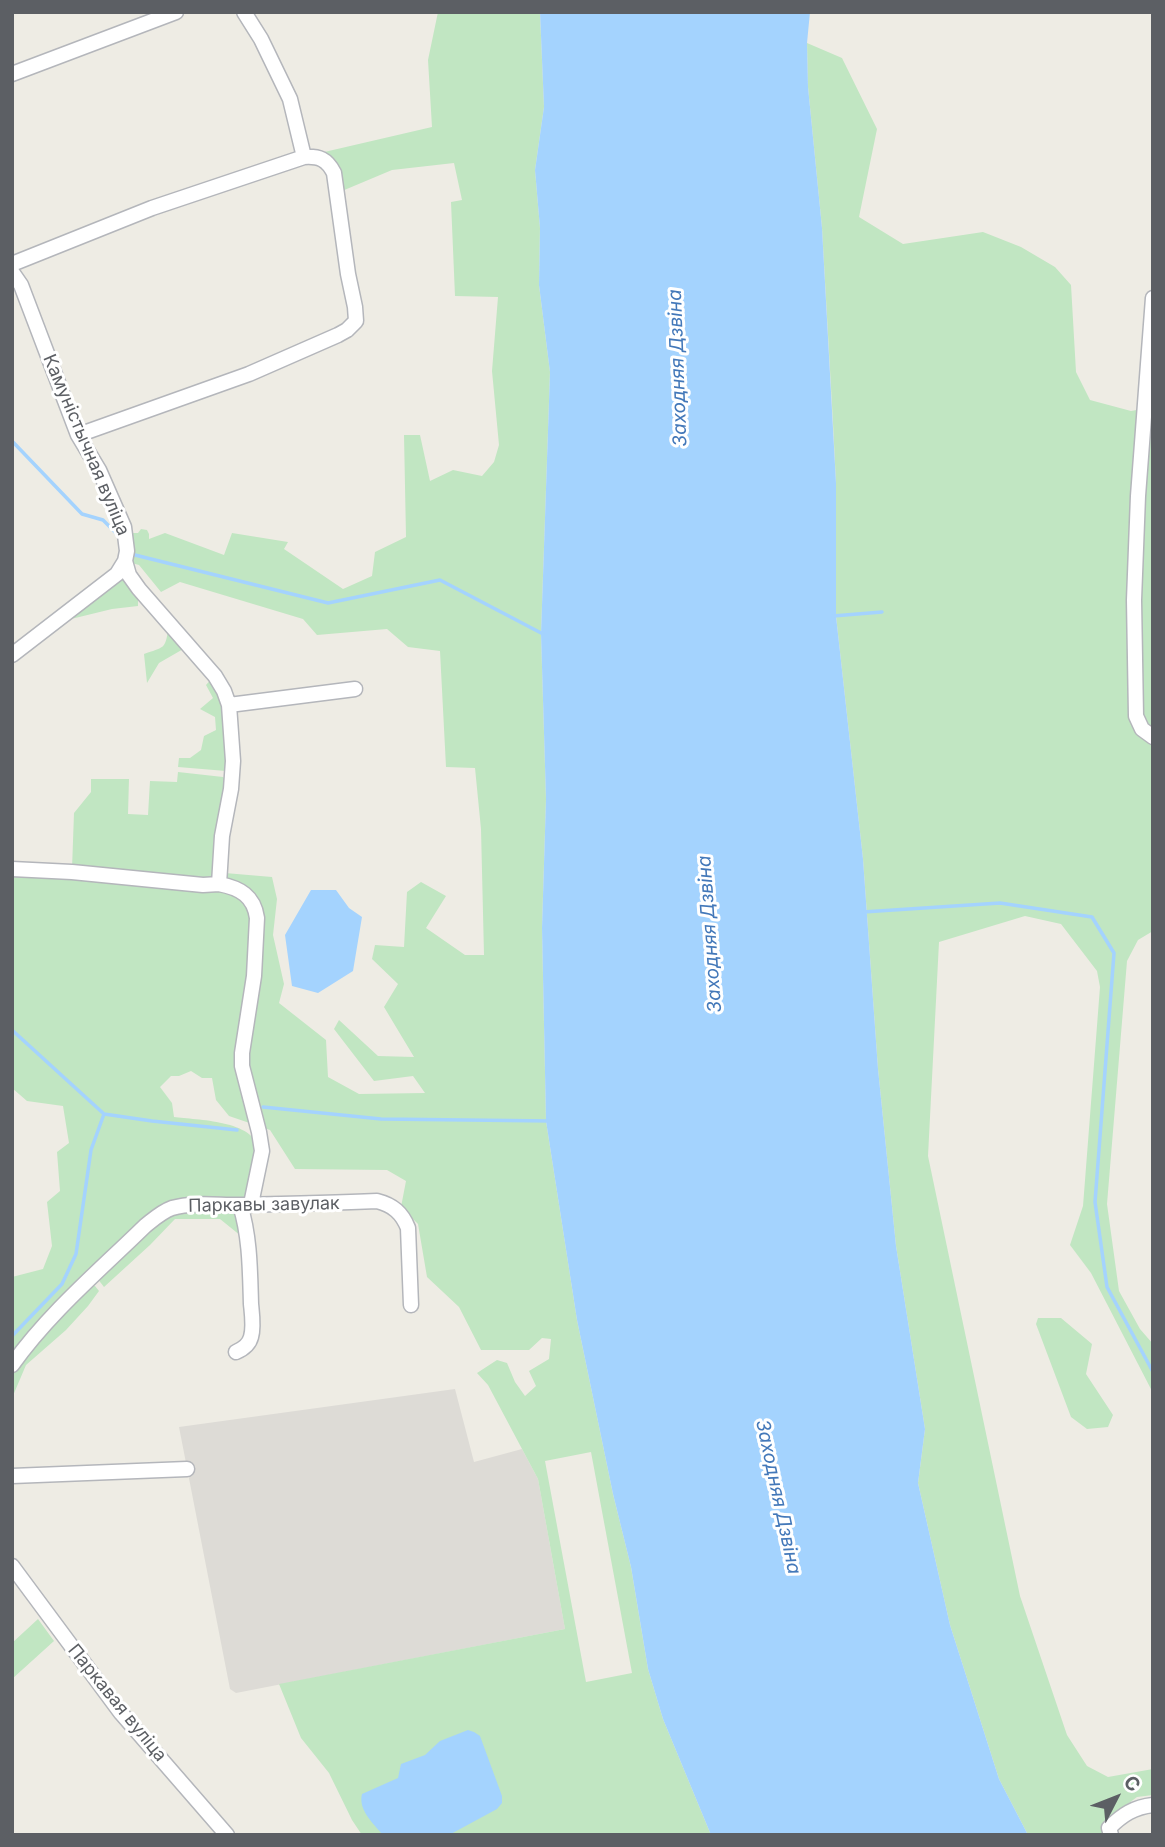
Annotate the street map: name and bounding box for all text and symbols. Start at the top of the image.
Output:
water label: Заходняя Дзвіна [664,289,692,447]
street label: Камуністычная вуліца [38,351,134,539]
water label: Заходняя Дзвіна [693,855,727,1013]
street label: Паркавы завулак [188,1193,340,1217]
water label: Заходняя Дзвіна [750,1418,806,1576]
street label: Паркавая вуліца [63,1640,171,1766]
north arrow [1081,1763,1151,1833]
text: С [1119,1771,1145,1797]

